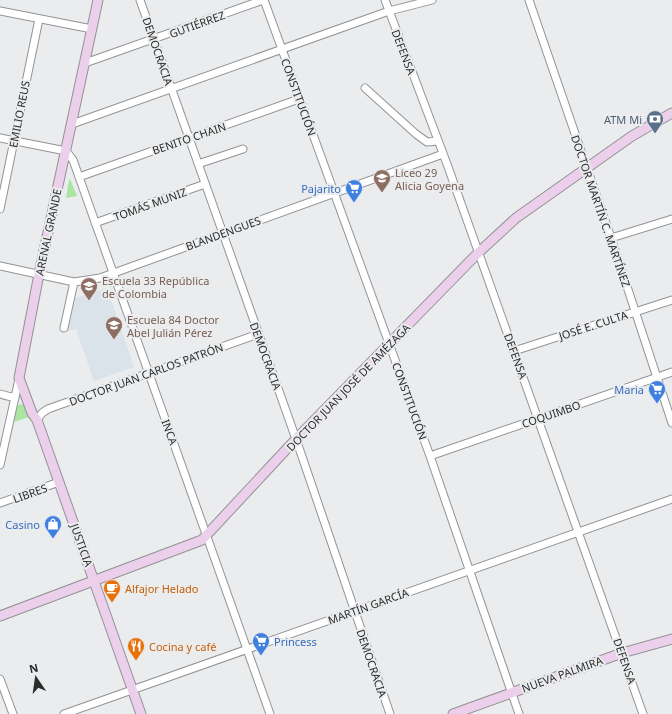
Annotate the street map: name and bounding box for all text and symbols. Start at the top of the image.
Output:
street label: GUTIÉRREZ [167,7,227,41]
street label: DEMOCRACIA [139,15,177,88]
street label: DEFENSA [389,27,420,78]
street label: CONSTITUCIÓN [278,56,320,138]
street label: EMILIO REUS [5,79,33,149]
bank icon: ATM Mi [645,109,665,134]
place label: ATM Mi [604,112,642,127]
street label: BENITO CHAIN [150,118,228,158]
street label: DOCTOR MARTÍN C. MARTÍNEZ [568,133,634,289]
place label: Liceo 29 Alicia Goyena [395,165,464,193]
school or university icon: Liceo 29 Alicia Goyena [372,168,392,193]
supermarket icon: Pajarito [344,178,364,203]
place label: Pajarito [301,181,341,196]
street label: TOMÁS MUNIZ [111,184,189,224]
street label: ARENAL GRANDE [31,187,65,277]
street label: BLANDENGUES [183,212,263,254]
place label: Escuela 33 República de Colombia [102,273,209,301]
school or university icon: Escuela 33 República de Colombia [79,276,99,301]
street label: JOSÉ E. CULTA [556,307,630,343]
place label: Escuela 84 Doctor Abel Julián Pérez [127,312,220,340]
school or university icon: Escuela 84 Doctor Abel Julián Pérez [104,315,124,340]
street label: DOCTOR JUAN JOSÉ DE AMÉZAGA [283,319,414,454]
street label: DEMOCRACIA [247,320,286,393]
street label: DEFENSA [501,331,531,382]
street label: DOCTOR JUAN CARLOS PATRÓN [67,339,225,409]
street label: CONSTITUCIÓN [389,360,431,442]
supermarket icon: Maria [647,379,667,404]
place label: Maria [614,382,644,397]
street label: COQUIMBO [520,397,582,431]
street label: INCA [158,417,182,448]
street label: LIBRES [11,480,49,506]
shop icon: Casino [43,514,63,539]
place label: Casino [5,517,40,532]
street label: JUSTICIA [67,521,97,569]
cafe icon: Alfajor Helado [102,578,122,603]
place label: Alfajor Helado [125,581,199,596]
street label: MARTÍN GARCÍA [326,584,411,628]
street label: DEMOCRACIA [353,627,391,700]
supermarket icon: Princess [251,631,271,656]
place label: Princess [274,634,317,649]
restaurant icon: Cocina y café [126,636,146,661]
street label: DEFENSA [610,636,640,687]
place label: Cocina y café [149,639,216,654]
street label: NUEVA PALMIRA [519,652,605,696]
north arrow [16,658,56,698]
text: N [28,659,40,676]

